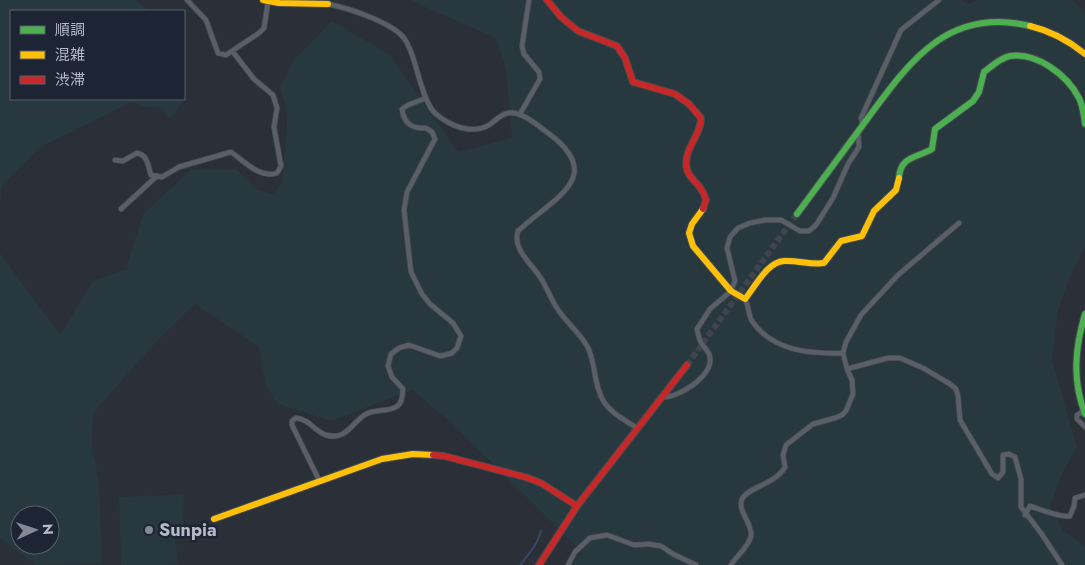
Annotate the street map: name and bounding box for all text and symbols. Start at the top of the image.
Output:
legend [10,10,185,100]
text: 順調 [55,19,85,41]
text: 混雑 [55,44,85,66]
text: 渋滞 [55,69,85,91]
north arrow [10,505,60,555]
place label: Sunpia [159,517,217,543]
text: N [38,523,58,535]
marker: Sunpia [143,524,155,536]

